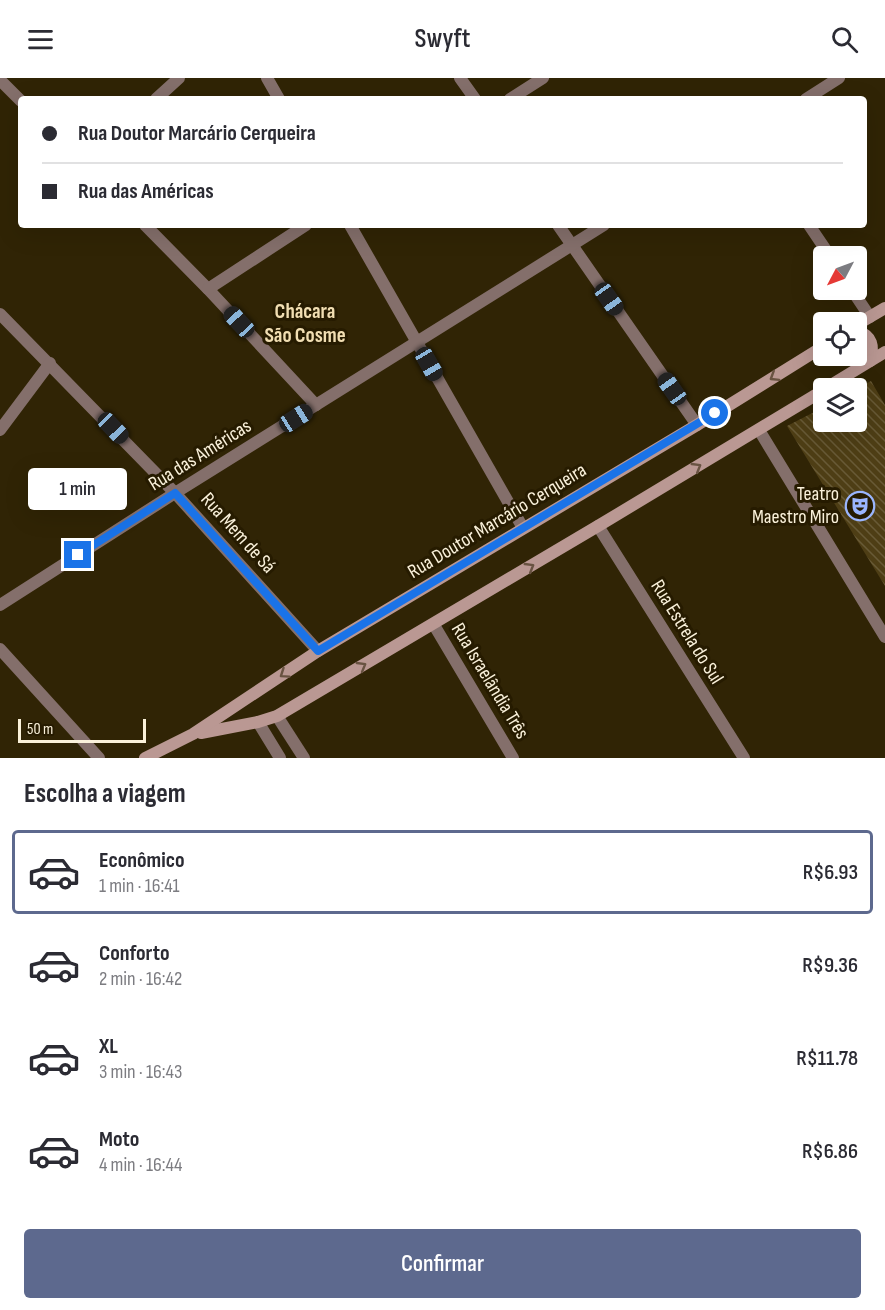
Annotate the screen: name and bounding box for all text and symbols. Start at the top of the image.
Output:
icon: menu [24,23,57,56]
text: Swyft [415,23,470,55]
icon: search [828,23,861,56]
text: Rua Doutor Marcário Cerqueira [78,120,316,147]
text: Rua das Américas [78,178,214,205]
north arrow [813,246,867,300]
map controls [813,246,867,432]
car [591,279,627,319]
district label: Chácara São Cosme [264,299,346,348]
car [220,303,258,341]
button: locate [813,312,867,366]
car [412,344,446,384]
car [654,369,690,409]
one-way arrow [770,369,780,381]
button: layers [813,378,867,432]
route start [701,399,728,426]
car [276,401,316,435]
car [94,409,132,447]
street label: Rua das Américas [144,414,256,496]
street label: Rua Doutor Marcário Cerqueira [403,458,591,584]
one-way arrow [691,462,701,474]
callout: 1 min [28,468,128,510]
text: 1 min [59,477,96,501]
place label: Teatro Maestro Miro [752,482,839,529]
street label: Rua Mem de Sá [196,488,280,578]
theatre icon: Teatro Maestro Miro [844,490,876,522]
route end [64,541,91,568]
one-way arrow [524,563,534,574]
street label: Rua Estrela do Sul [645,575,729,689]
street label: Rua Israelândia Três [446,619,534,743]
one-way arrow [356,662,366,673]
one-way arrow [280,666,290,678]
scale bar [18,716,146,744]
text: 50 m [27,720,53,739]
text: Escolha a viagem [24,778,186,810]
icon: car [27,845,81,899]
text: Econômico [99,847,185,874]
text: R$6.93 [803,859,858,886]
text: 1 min · 16:41 [99,874,180,898]
icon: car [27,938,81,992]
text: Conforto [99,940,170,967]
text: R$9.36 [802,952,858,979]
text: 2 min · 16:42 [99,967,182,991]
icon: car [27,1031,81,1085]
text: XL [99,1033,118,1060]
text: R$11.78 [796,1045,858,1072]
text: 3 min · 16:43 [99,1060,182,1084]
icon: car [27,1124,81,1178]
text: Moto [99,1126,139,1153]
text: R$6.86 [802,1138,858,1165]
text: 4 min · 16:44 [99,1153,182,1177]
button: Confirmar [24,1229,861,1298]

